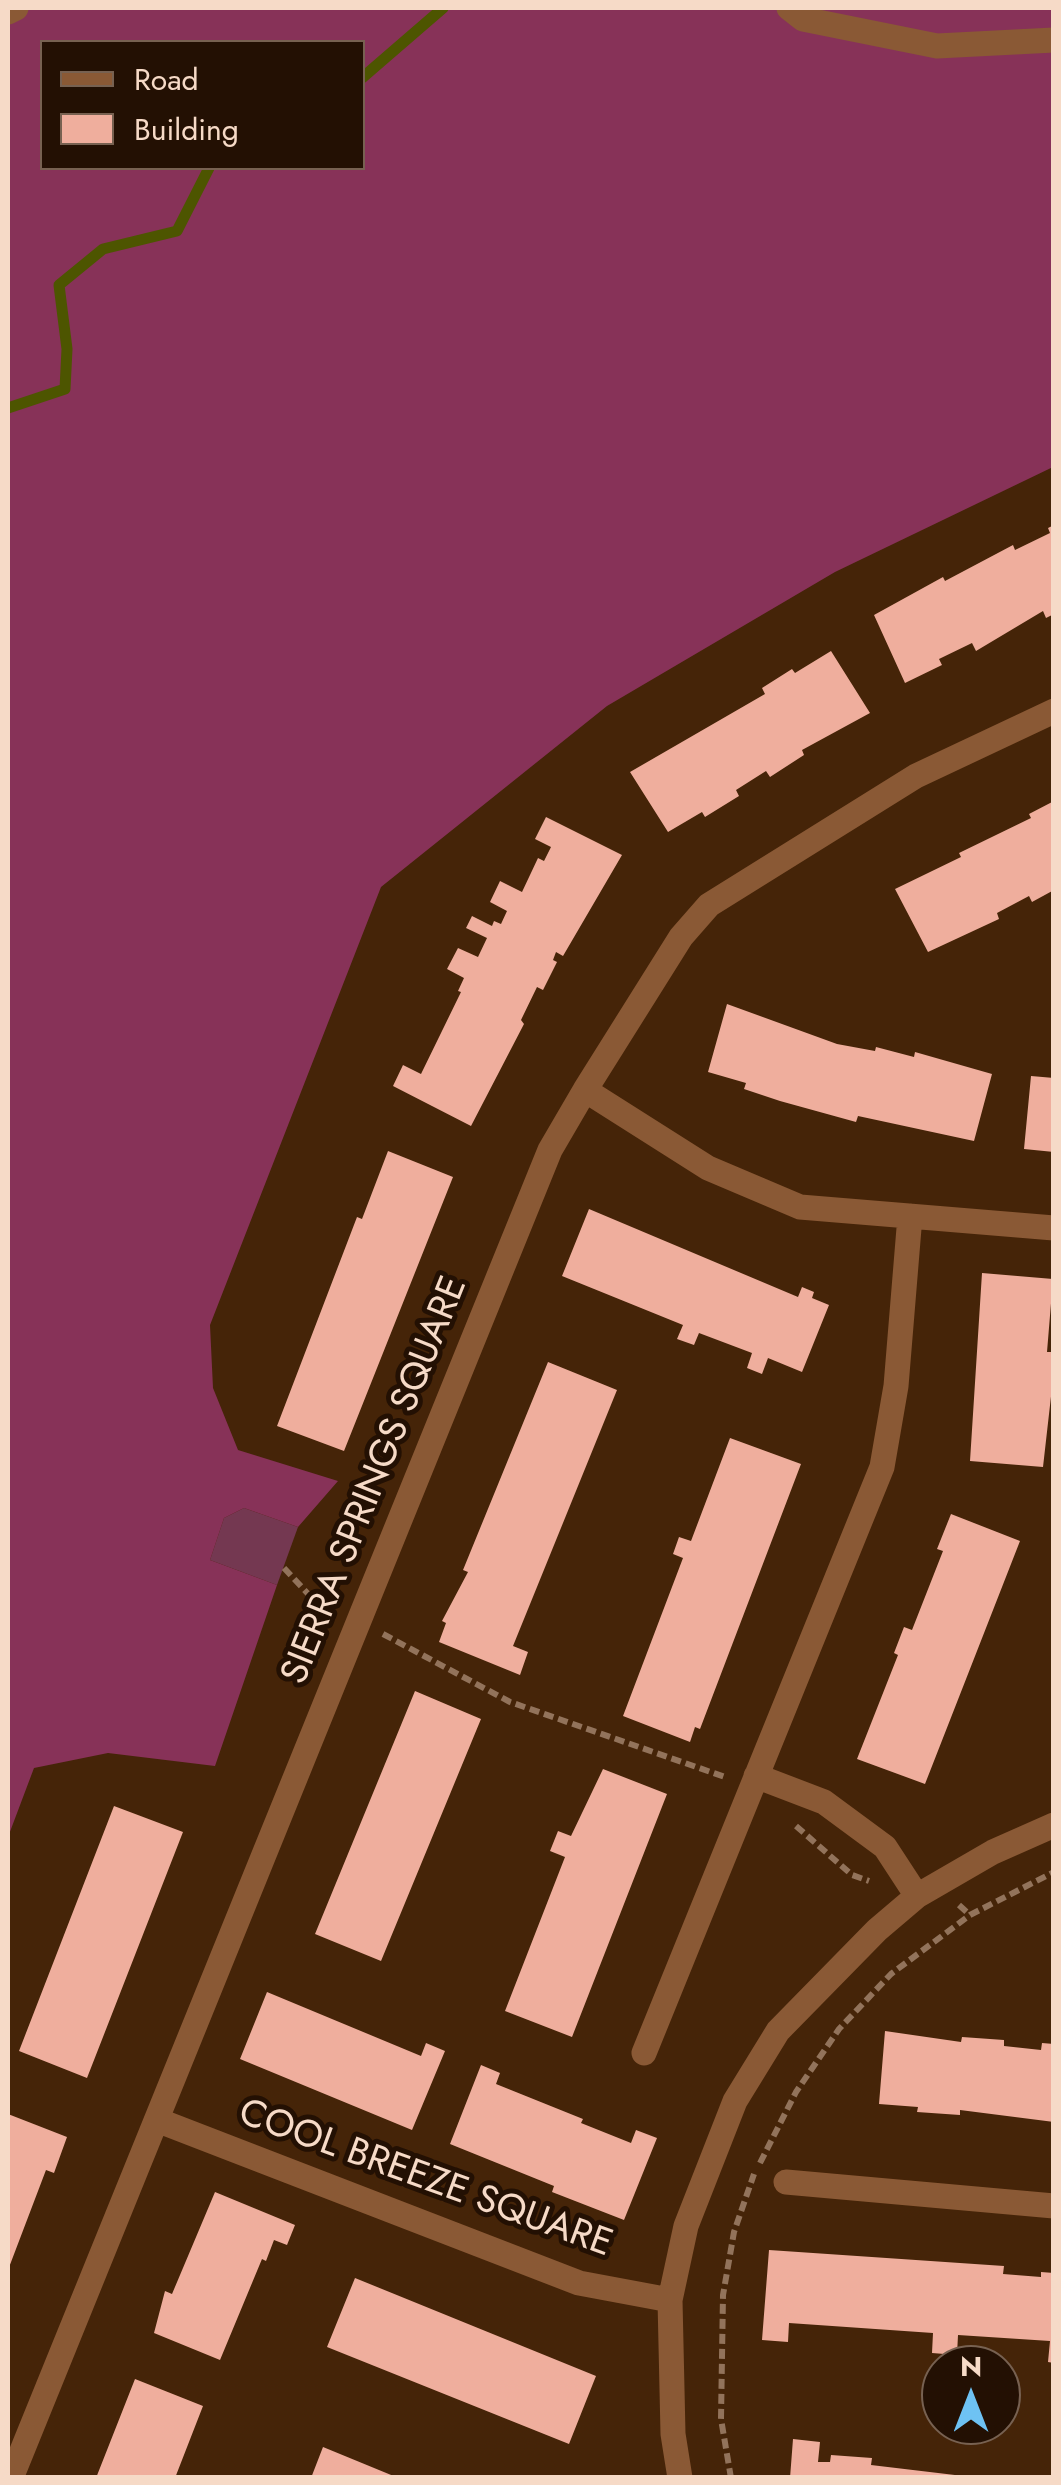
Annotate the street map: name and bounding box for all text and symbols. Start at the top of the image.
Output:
legend [40,40,365,170]
text: Road [134,58,199,101]
text: Building [134,108,239,151]
street label: SIERRA SPRINGS SQUARE [273,1271,479,1691]
street label: COOL BREEZE SQUARE [232,2091,618,2269]
north arrow [921,2345,1021,2445]
text: N [960,2346,982,2387]

